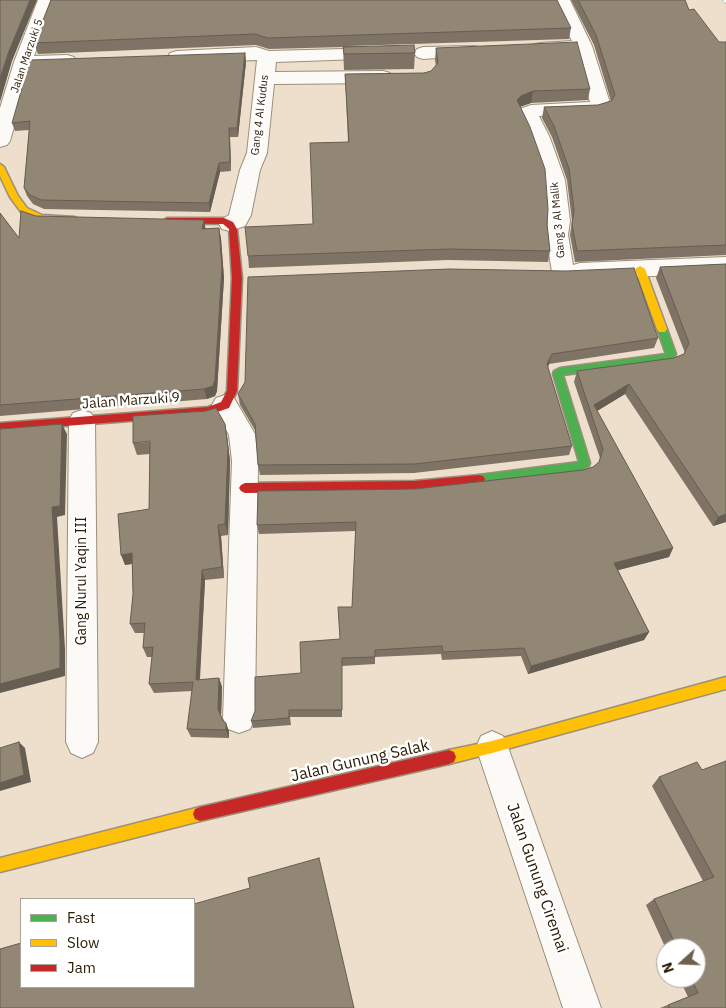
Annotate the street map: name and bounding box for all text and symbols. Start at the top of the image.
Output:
street label: Jalan Marzuki 5 [8,17,46,95]
street label: Gang 4 Al Kudus [249,74,271,156]
street label: Gang 3 Al Malik [548,181,568,259]
street label: Jalan Marzuki 9 [81,389,181,413]
street label: Gang Nurul Yaqin III [74,517,90,645]
street label: Jalan Gunung Salak [289,736,431,786]
street label: Jalan Gunung Ciremai [502,801,572,955]
legend [20,898,195,988]
text: Fast [67,908,95,927]
text: Slow [67,933,100,952]
north arrow [656,938,706,988]
text: Jam [67,958,96,977]
text: N [658,960,678,976]

